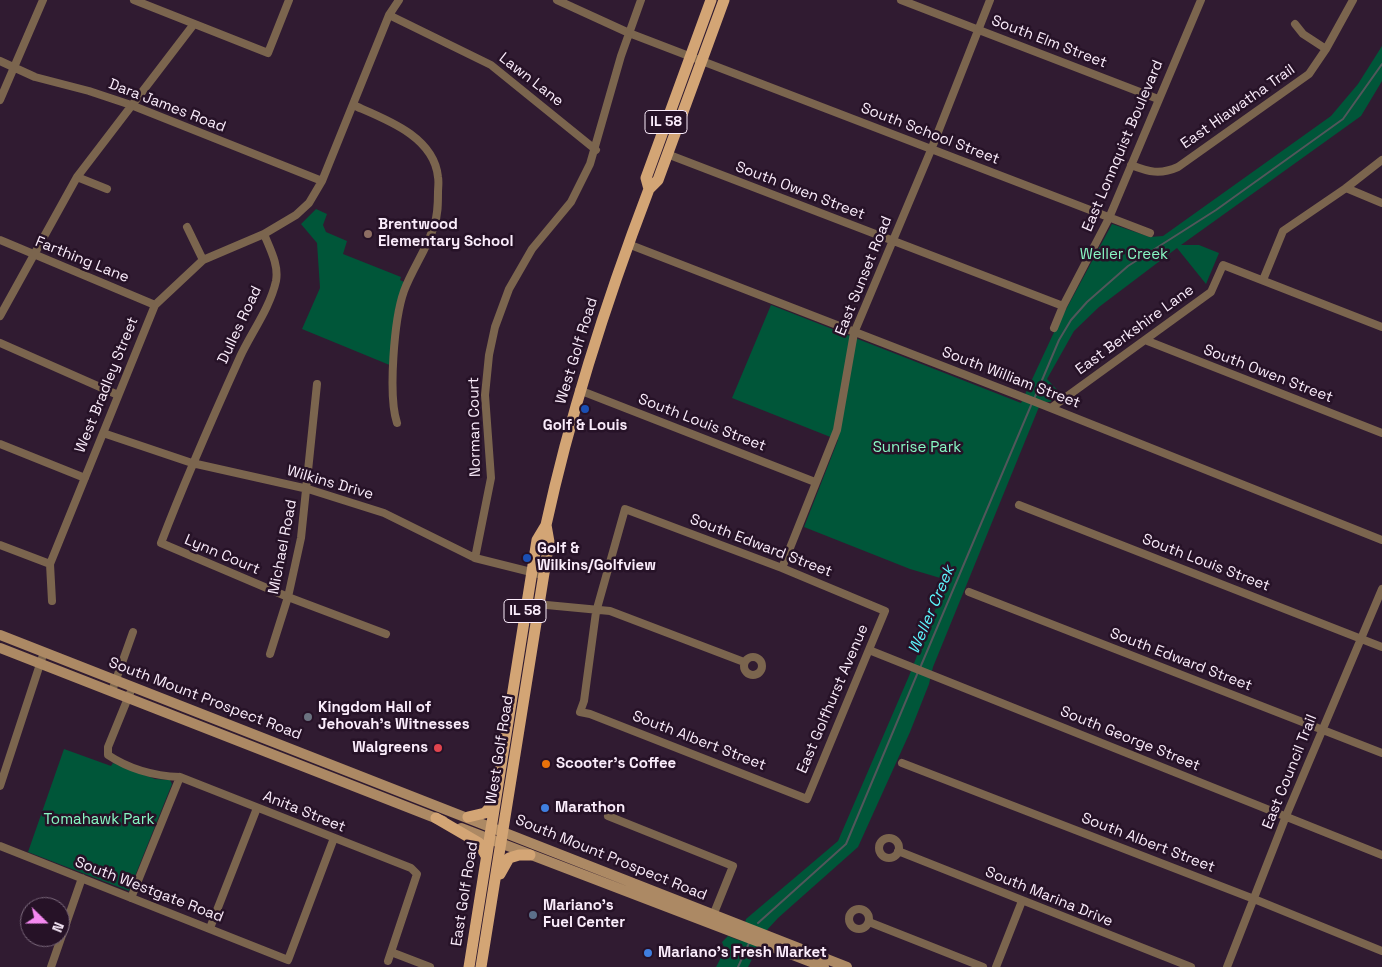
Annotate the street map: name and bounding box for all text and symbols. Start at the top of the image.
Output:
street label: South Elm Street [989,12,1109,72]
street label: Lawn Lane [495,49,567,111]
street label: East Lonnquist Boulevard [1079,58,1167,234]
street label: East Hiawatha Trail [1177,61,1299,153]
street label: Dara James Road [106,75,228,137]
street label: South School Street [858,99,1002,169]
road number: IL 58 [645,110,687,134]
street label: South Owen Street [733,158,867,224]
street label: East Sunset Road [832,214,896,338]
place label: Brentwood Elementary School [378,216,513,251]
marker: Brentwood Elementary School [362,228,374,240]
street label: Farthing Lane [32,233,132,287]
park label: Weller Creek [1080,246,1168,264]
street label: East Berkshire Lane [1072,281,1198,379]
street label: Dulles Road [214,283,266,367]
street label: West Golf Road [552,296,602,406]
street label: West Bradley Street [71,314,143,456]
street label: South Owen Street [1201,341,1335,407]
street label: South William Street [939,343,1083,413]
street label: Norman Court [465,377,485,477]
street label: South Louis Street [636,390,768,456]
marker: Golf & Louis [579,403,591,415]
place label: Golf & Louis [543,417,627,435]
park label: Sunrise Park [873,439,961,457]
street label: Wilkins Drive [285,462,375,504]
street label: Michael Road [265,498,301,596]
street label: South Edward Street [687,511,835,581]
street label: South Louis Street [1140,530,1272,596]
street label: Lynn Court [182,531,262,579]
place label: Golf & Wilkins/Golfview [537,540,656,575]
marker: Golf & Wilkins/Golfview [521,552,533,564]
water label: Weller Creek [905,563,959,657]
road number: IL 58 [504,600,546,622]
street label: East Golfhurst Avenue [793,622,873,776]
street label: South Edward Street [1107,625,1255,695]
street label: South Mount Prospect Road [106,654,304,744]
street label: West Golf Road [482,694,518,806]
place label: Kingdom Hall of Jehovah's Witnesses [318,699,469,734]
street label: South George Street [1057,703,1203,775]
street label: South Albert Street [630,707,768,775]
marker: Kingdom Hall of Jehovah's Witnesses [302,711,314,723]
street label: East Council Trail [1259,712,1321,832]
place label: Walgreens [352,739,428,757]
marker: Walgreens [432,742,444,754]
place label: Scooter's Coffee [556,755,676,773]
marker: Scooter's Coffee [540,758,552,770]
street label: Anita Street [260,787,348,837]
place label: Marathon [555,799,625,817]
marker: Marathon [539,802,551,814]
street label: South Albert Street [1079,809,1217,877]
park label: Tomahawk Park [44,811,154,829]
street label: South Mount Prospect Road [513,811,709,905]
street label: East Golf Road [448,840,482,948]
street label: South Westgate Road [72,853,226,927]
street label: South Marina Drive [983,863,1115,931]
north arrow [20,897,70,947]
place label: Mariano's Fuel Center [543,897,625,932]
marker: Mariano's Fuel Center [527,909,539,921]
text: N [48,920,68,935]
place label: Mariano's Fresh Market [658,944,827,962]
marker: Mariano's Fresh Market [642,947,654,959]

